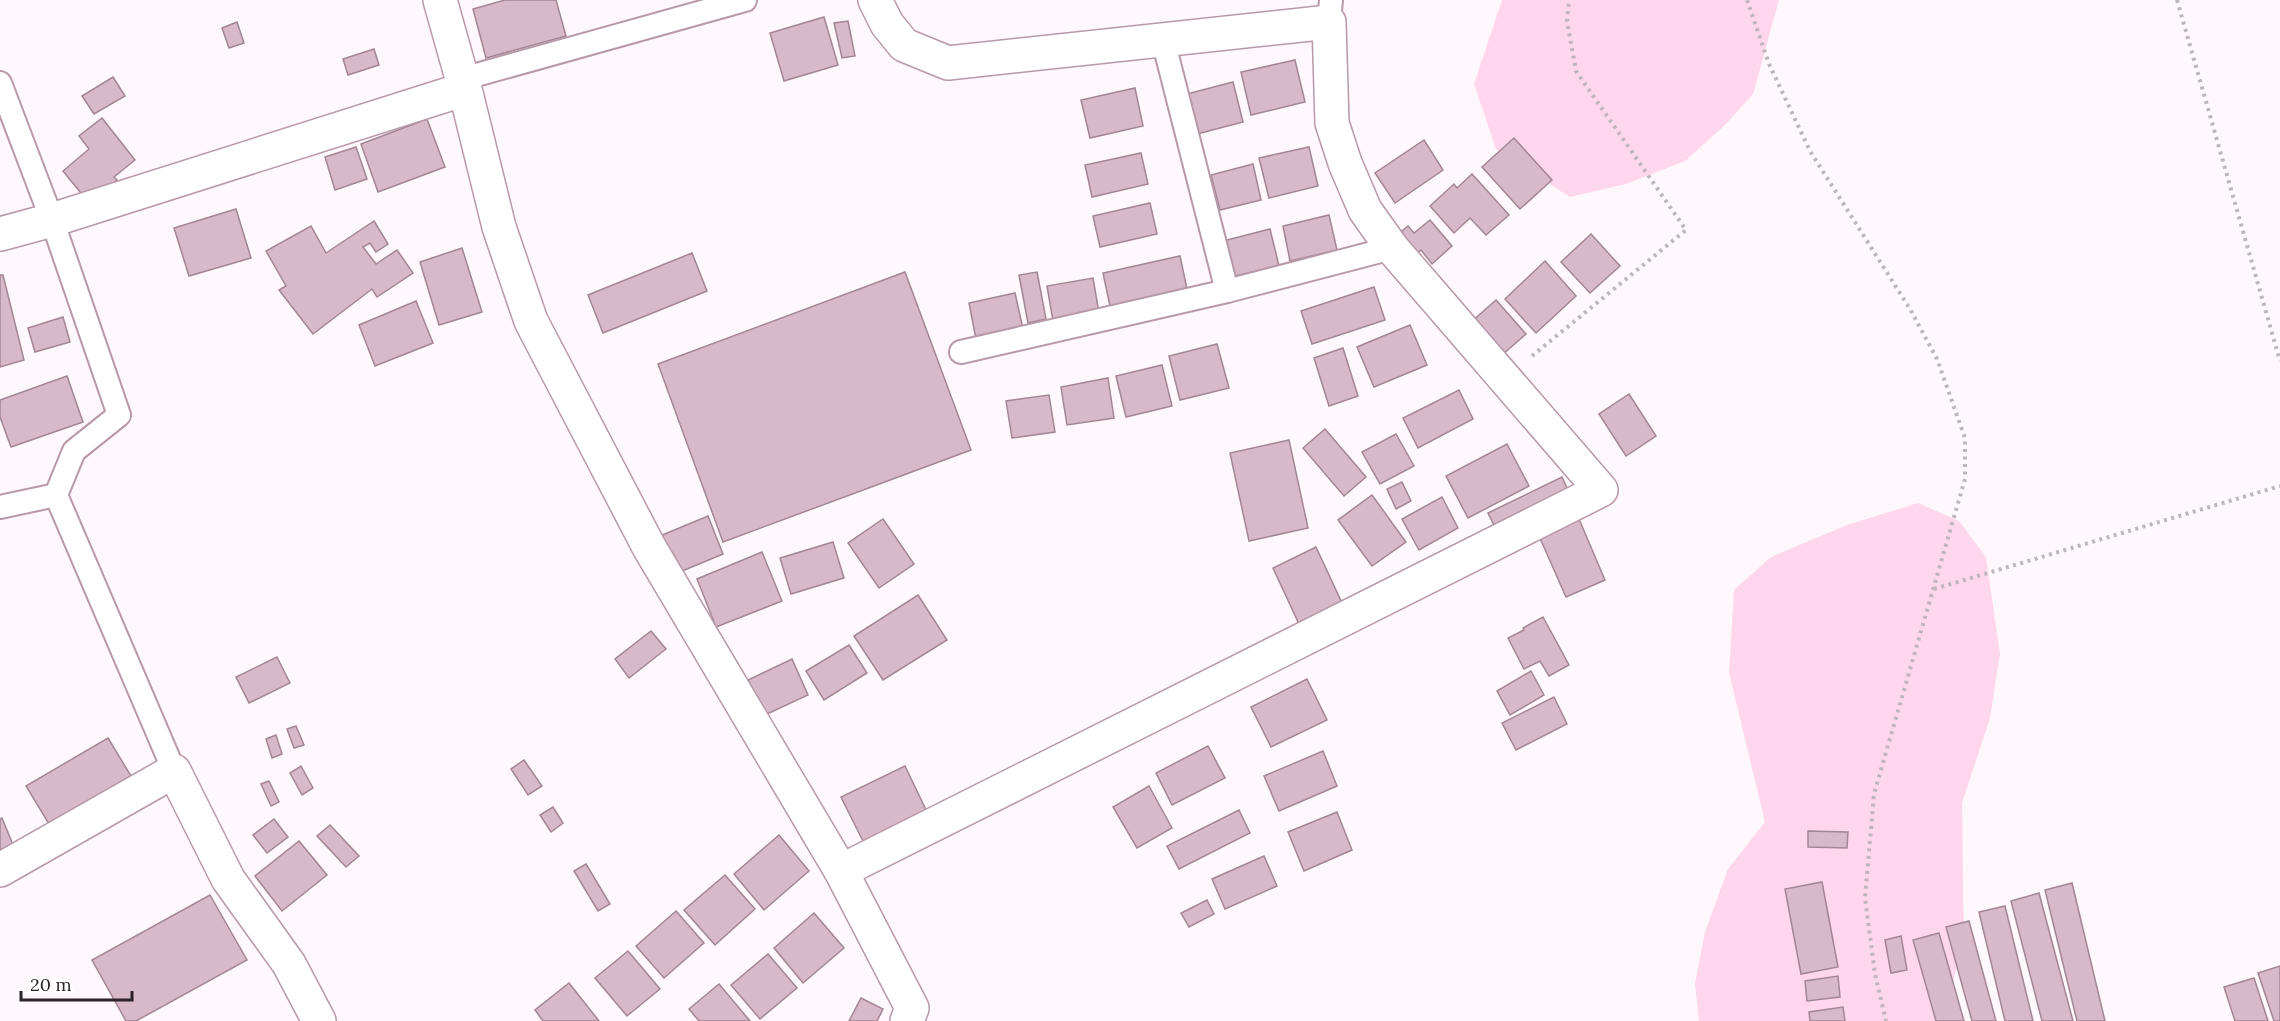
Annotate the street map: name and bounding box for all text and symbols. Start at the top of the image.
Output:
scale bar [21,964,132,1002]
text: 20 m [30,973,72,996]

